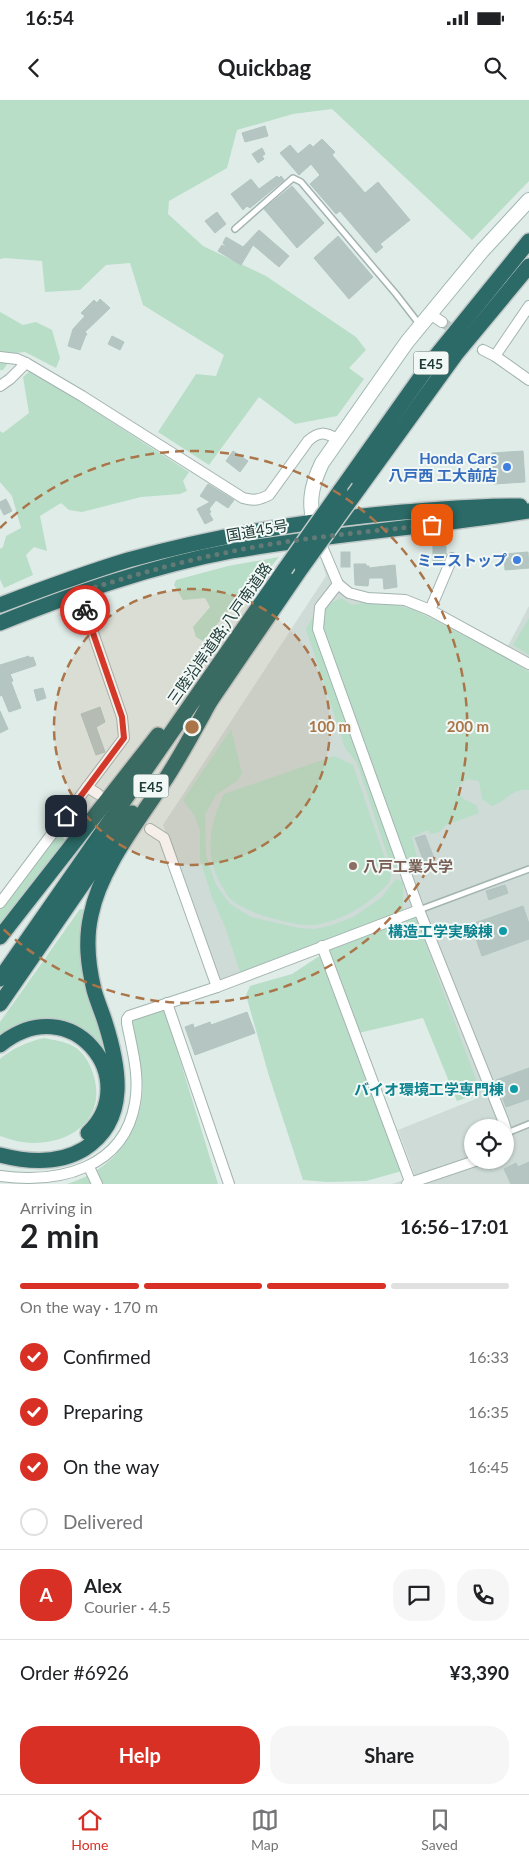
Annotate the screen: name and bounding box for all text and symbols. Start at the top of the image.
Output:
text: 16:54 [25,6,74,29]
icon: back [20,54,48,82]
text: Quickbag [218,54,311,81]
icon: search [481,54,509,82]
road number: E45 [414,352,448,374]
place label: Honda Cars 八戸西 工大前店 [388,449,497,484]
marker: Honda Cars 八戸西 工大前店 [501,461,513,473]
pin [411,504,453,546]
icon: bag [418,511,446,539]
street label: 国道45号 [225,516,289,544]
place label: ミニストップ [417,551,507,569]
marker: ミニストップ [511,554,523,566]
street label: 三陸沿岸道路;八戸南道路 [163,559,275,707]
courier [60,585,110,635]
icon: bike [71,596,99,624]
text: 100 m [309,717,351,735]
text: 200 m [447,717,489,735]
centre of rings [183,718,201,736]
road number: E45 [134,774,168,798]
pin [45,795,87,837]
icon: home [52,802,80,830]
place label: 八戸工業大学 [363,857,453,875]
marker: 八戸工業大学 [347,860,359,872]
place label: 構造工学実験棟 [388,922,493,940]
marker: 構造工学実験棟 [497,925,509,937]
place label: バイオ環境工学専門棟 [354,1080,504,1098]
marker: バイオ環境工学専門棟 [508,1083,520,1095]
map controls [464,1119,514,1169]
button: locate [464,1119,514,1169]
text: Arriving in [20,1198,93,1217]
text: 16:56–17:01 [400,1215,509,1238]
text: 2 min [20,1216,99,1255]
text: On the way · 170 m [20,1297,158,1316]
icon: check [20,1343,48,1371]
text: Confirmed [63,1345,151,1368]
text: 16:33 [468,1347,509,1366]
icon: check [20,1398,48,1426]
text: Preparing [63,1400,143,1423]
text: 16:35 [468,1402,509,1421]
icon: check [20,1453,48,1481]
text: On the way [63,1455,159,1478]
text: 16:45 [468,1457,509,1476]
text: Delivered [63,1510,143,1533]
button: chat [393,1569,445,1621]
button: phone [457,1569,509,1621]
text: Alex [84,1574,122,1597]
text: A [39,1583,53,1606]
text: Courier · 4.5 [84,1597,171,1616]
text: Order #6926 [20,1661,129,1684]
text: ¥3,390 [449,1661,509,1684]
button: Help [20,1726,260,1784]
button: Share [270,1726,509,1784]
tab: Home [71,1806,109,1853]
tab: Map [251,1806,279,1853]
tab: Saved [421,1806,458,1853]

